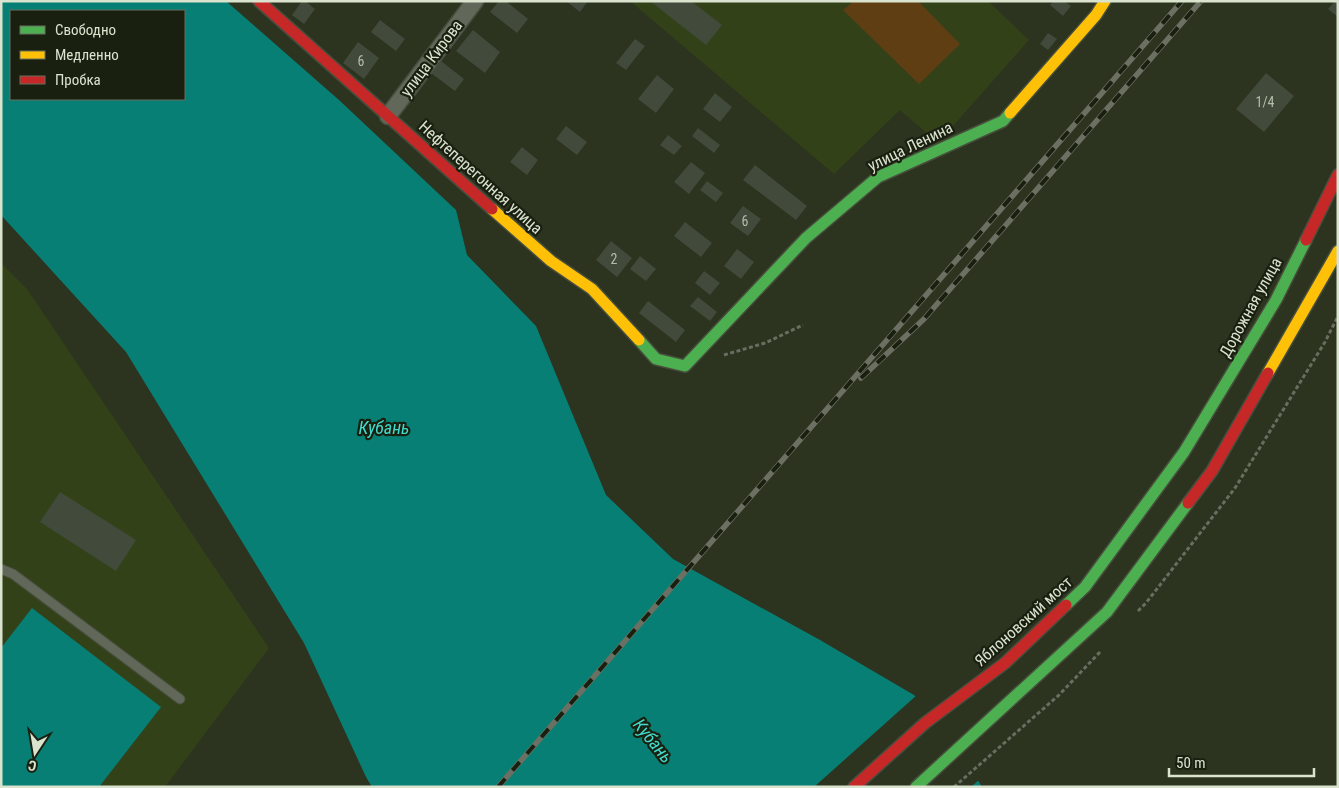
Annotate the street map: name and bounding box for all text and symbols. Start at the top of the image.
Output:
legend [10,10,185,100]
street label: улица Кирова [396,16,466,100]
text: Свободно [55,21,116,39]
text: Медленно [55,46,119,64]
house number: 6 [358,53,365,69]
text: Пробка [55,71,101,89]
house number: 1/4 [1255,94,1275,110]
street label: Нефтеперегонная улица [415,117,546,238]
street label: улица Ленина [865,118,956,175]
house number: 6 [742,213,749,229]
house number: 2 [611,251,618,267]
street label: Дорожная улица [1215,254,1286,360]
water label: Кубань [359,417,409,438]
street label: Яблоновский мост [971,572,1076,670]
water label: Кубань [629,714,678,767]
north arrow [10,728,60,778]
scale bar [1169,746,1314,778]
text: 50 m [1176,754,1206,772]
text: С [27,757,38,774]

